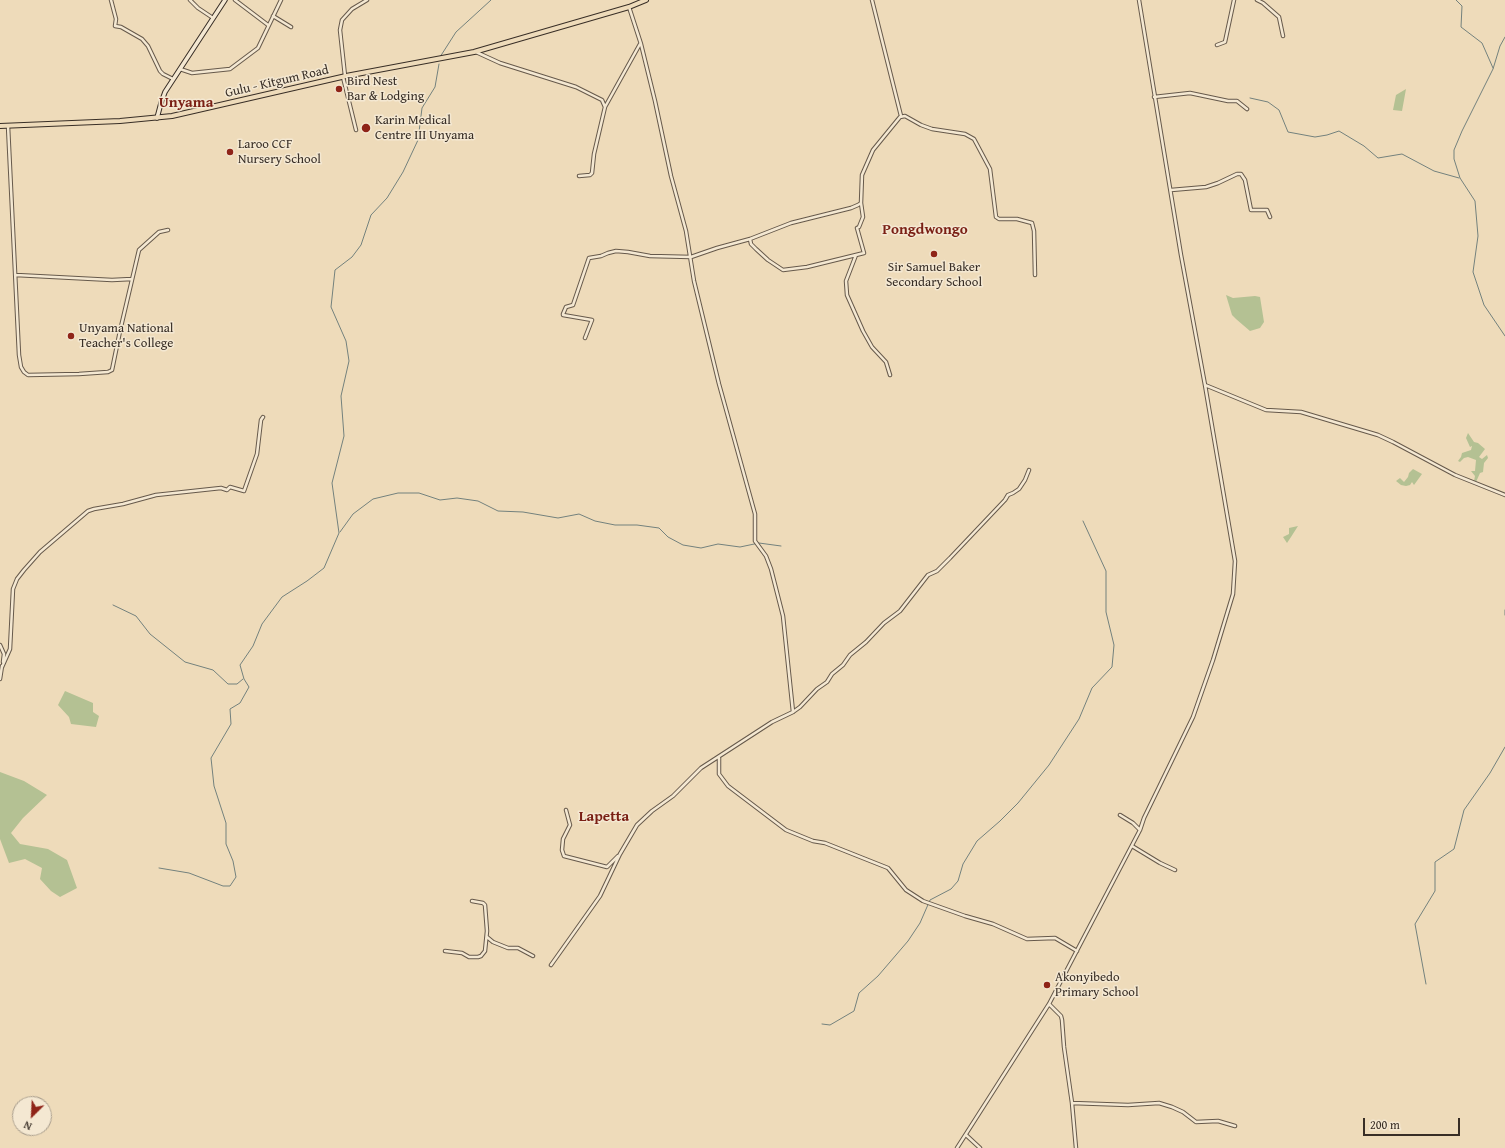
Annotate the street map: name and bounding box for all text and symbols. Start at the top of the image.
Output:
street label: Gulu - Kitgum Road [224,63,330,101]
place label: Bird Nest Bar & Lodging [347,74,424,105]
marker: Bird Nest Bar & Lodging [334,84,344,94]
district label: Unyama [159,94,213,112]
place label: Karin Medical Centre III Unyama [375,113,474,144]
marker: Karin Medical Centre III Unyama [360,122,372,134]
place label: Laroo CCF Nursery School [238,137,321,168]
marker: Laroo CCF Nursery School [225,147,235,157]
district label: Pongdwongo [882,221,968,239]
marker: Sir Samuel Baker Secondary School [929,249,939,259]
place label: Sir Samuel Baker Secondary School [886,260,982,291]
place label: Unyama National Teacher's College [79,321,174,352]
marker: Unyama National Teacher's College [66,331,76,341]
district label: Lapetta [579,808,629,826]
place label: Akonyibedo Primary School [1055,970,1139,1001]
marker: Akonyibedo Primary School [1042,980,1052,990]
north arrow [12,1096,52,1136]
scale bar [1365,1110,1462,1136]
text: 200 m [1370,1116,1400,1133]
text: N [21,1117,34,1135]

